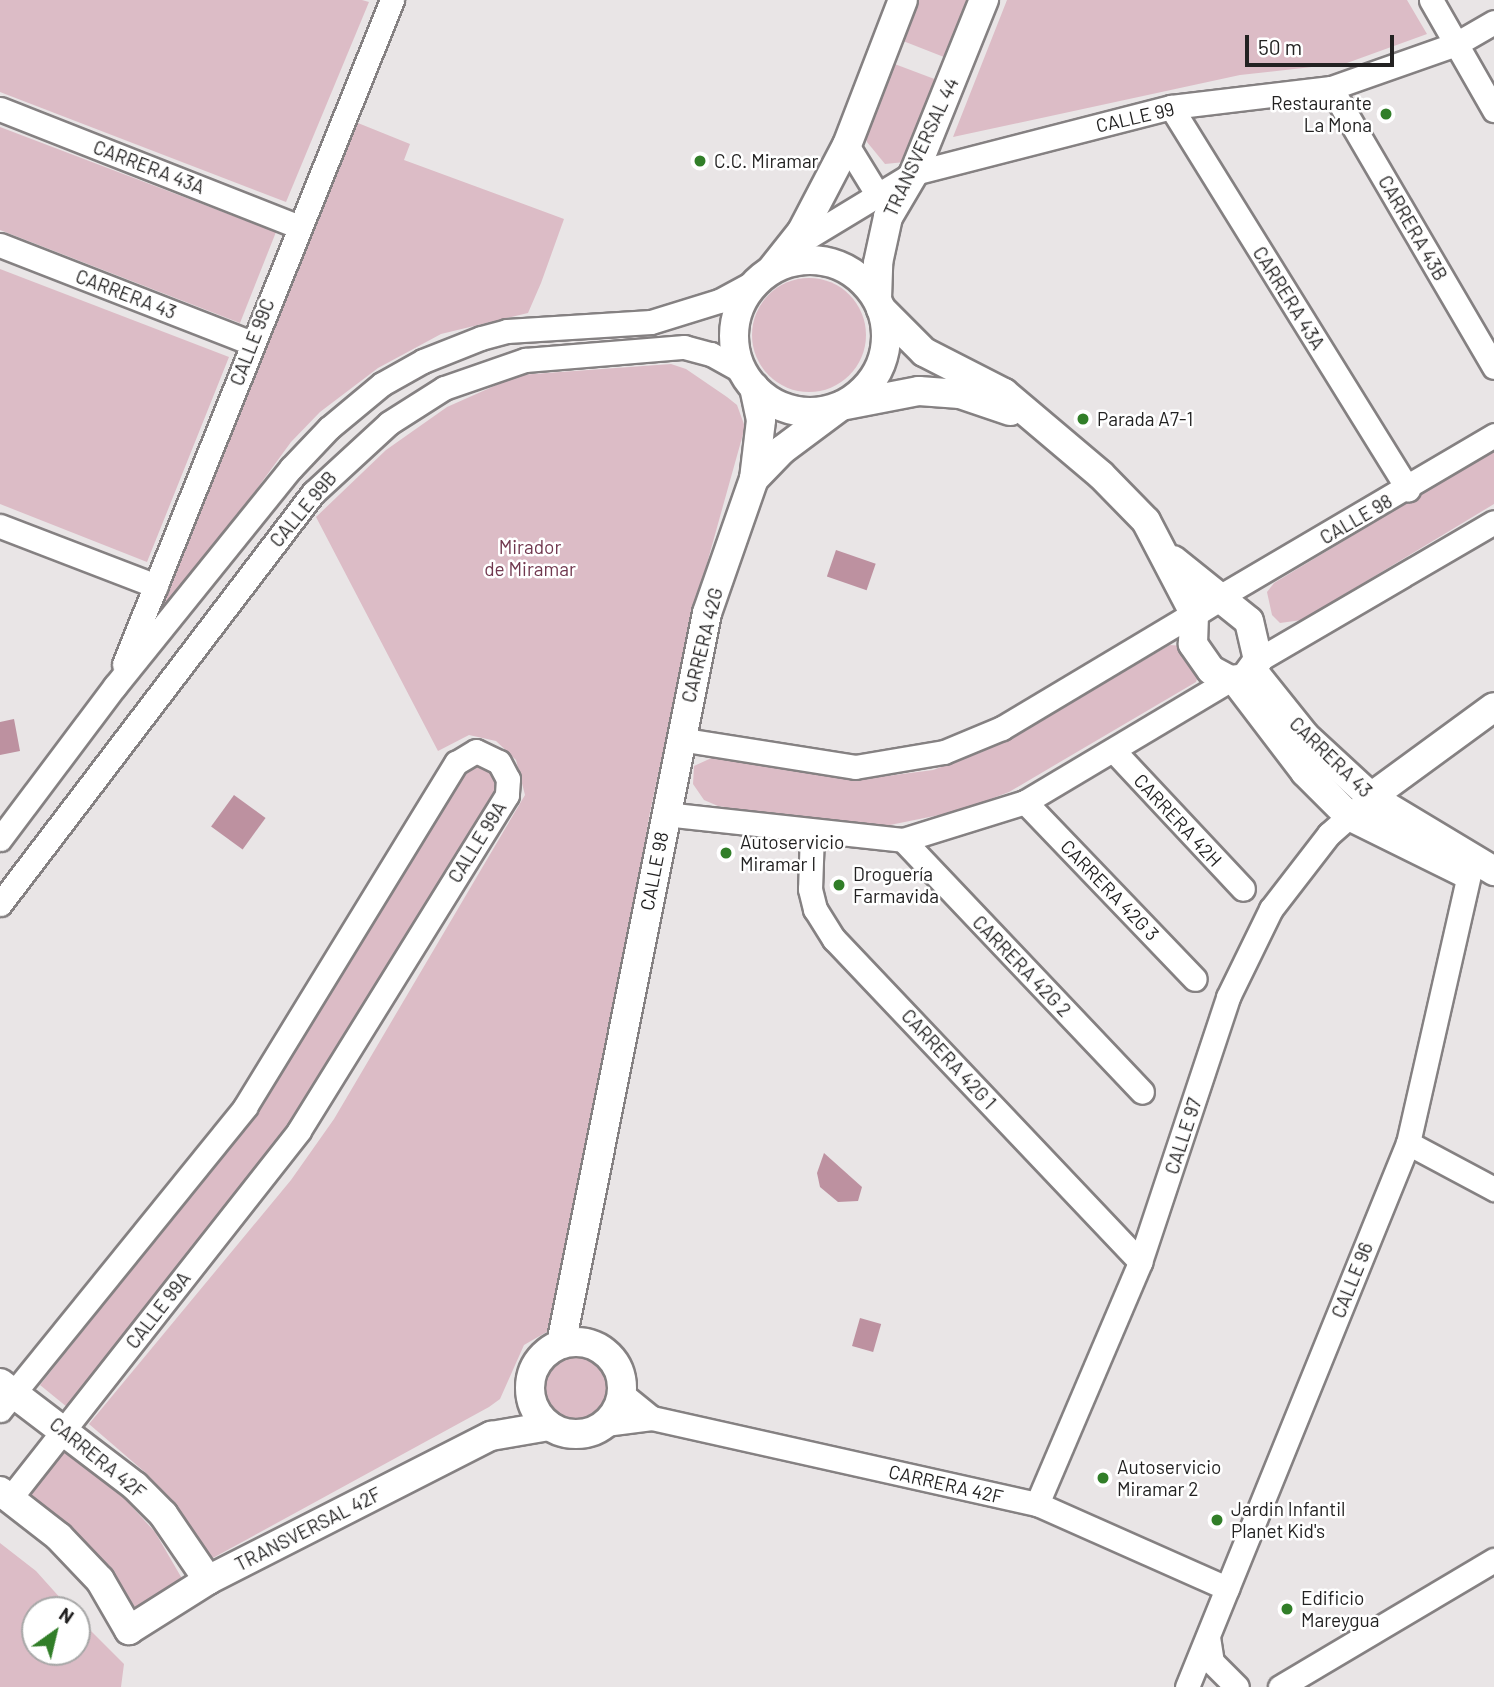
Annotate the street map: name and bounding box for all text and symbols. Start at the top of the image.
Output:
scale bar [1249,21,1398,65]
text: 50 m [1258,34,1302,59]
street label: TRANSVERSAL 44 [879,74,963,220]
place label: Restaurante La Mona [1271,92,1372,136]
street label: CALLE 99 [1094,97,1176,137]
marker: Restaurante La Mona [1378,106,1394,122]
street label: CARRERA 43A [90,135,208,199]
place label: C.C. Miramar [714,150,819,172]
marker: C.C. Miramar [692,153,708,169]
street label: CARRERA 43B [1374,171,1452,285]
street label: CARRERA 43A [1248,242,1330,354]
street label: CARRERA 43 [73,264,179,324]
street label: CALLE 99C [225,295,279,389]
place label: Parada A7-1 [1097,408,1193,430]
marker: Parada A7-1 [1075,411,1091,427]
street label: CALLE 99B [265,467,341,551]
street label: CALLE 98 [1316,489,1396,549]
park label: Mirador de Miramar [484,536,576,580]
street label: CARRERA 42G [677,585,727,705]
street label: CARRERA 43 [1285,712,1377,802]
street label: CARRERA 42H [1129,769,1227,871]
street label: CALLE 99A [443,797,511,887]
street label: CALLE 98 [635,830,673,912]
place label: Autoservicio Miramar I [740,831,844,875]
street label: CARRERA 42G 3 [1056,835,1164,945]
marker: Autoservicio Miramar I [718,845,734,861]
place label: Droguería Farmavida [853,863,939,907]
marker: Droguería Farmavida [831,877,847,893]
street label: CARRERA 42G 2 [968,911,1076,1021]
street label: CARRERA 42G 1 [897,1004,1001,1114]
street label: CALLE 97 [1160,1095,1206,1177]
street label: CALLE 96 [1327,1239,1377,1321]
street label: CALLE 99A [121,1267,195,1353]
street label: CARRERA 42F [45,1412,151,1504]
place label: Autoservicio Miramar 2 [1117,1456,1221,1500]
street label: CARRERA 42F [886,1460,1006,1508]
marker: Autoservicio Miramar 2 [1095,1470,1111,1486]
street label: TRANSVERSAL 42F [231,1482,385,1576]
place label: Jardin Infantil Planet Kid's [1231,1498,1345,1542]
marker: Jardin Infantil Planet Kid's [1209,1512,1225,1528]
place label: Edificio Mareygua [1301,1587,1379,1631]
north arrow [21,1596,91,1666]
marker: Edificio Mareygua [1279,1601,1295,1617]
text: N [55,1602,79,1628]

